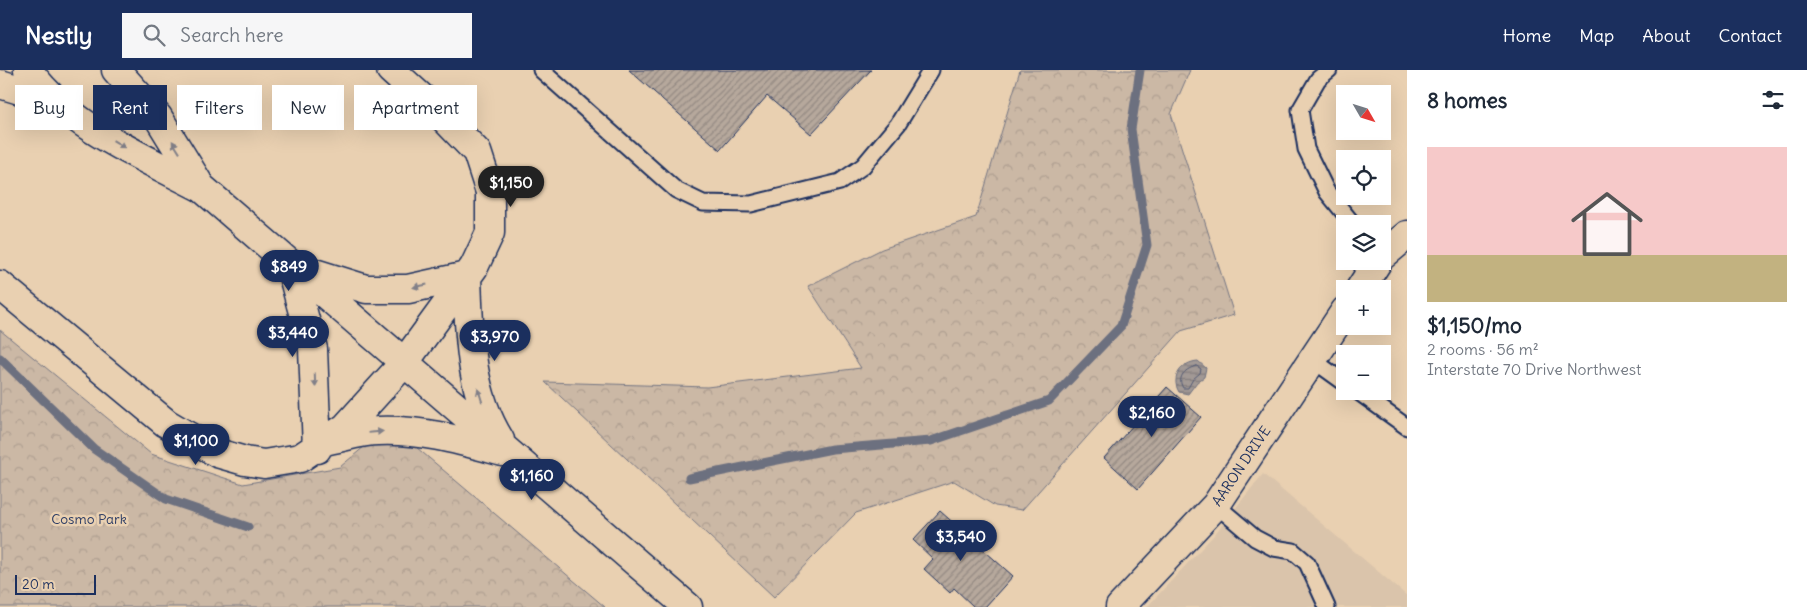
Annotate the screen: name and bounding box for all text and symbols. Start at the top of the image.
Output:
search box [122,13,472,58]
text: Nestly [25,20,92,50]
icon: search [140,21,168,49]
text: Search here [180,23,283,47]
text: Home [1503,24,1551,47]
text: Map [1579,24,1614,47]
text: About [1642,24,1690,47]
text: Contact [1718,24,1782,47]
chip: Buy [15,85,83,130]
chip: Rent [93,85,167,130]
chip: Filters [177,85,262,130]
chip: New [272,85,344,130]
chip: Apartment [354,85,477,130]
north arrow [1336,85,1391,140]
map controls [1336,85,1391,400]
icon: filters [1759,86,1787,114]
text: 8 homes [1427,87,1507,114]
one-way arrow [112,140,125,149]
one-way arrow [172,140,181,153]
button: locate [1336,150,1391,205]
pin: $1,150 [470,166,552,208]
text: $1,150 [489,172,533,192]
icon: home [1562,179,1652,269]
button: layers [1336,215,1391,270]
pin: $849 [259,250,319,292]
text: $849 [271,256,307,276]
button: + [1336,280,1391,335]
one-way arrow [412,282,427,290]
text: $1,150/mo [1427,312,1522,339]
pin: $3,440 [252,316,334,358]
pin: $3,970 [454,320,536,362]
text: $3,440 [268,322,318,342]
text: $3,970 [471,326,519,346]
text: 2 rooms · 56 m² [1427,339,1539,359]
button: − [1336,345,1391,400]
text: Interstate 70 Drive Northwest [1427,359,1641,379]
one-way arrow [312,373,320,389]
one-way arrow [476,387,484,402]
pin: $2,160 [1111,396,1193,438]
text: $2,160 [1129,402,1175,422]
street label: AARON DRIVE [1208,423,1274,509]
pin: $1,100 [155,424,237,466]
one-way arrow [368,427,384,435]
text: $1,100 [173,430,219,450]
pin: $1,160 [491,458,573,501]
text: $1,160 [510,465,554,485]
park label: Cosmo Park [51,510,127,528]
pin: $3,540 [920,520,1002,562]
text: $3,540 [936,526,986,546]
scale bar [15,572,96,595]
text: 20 m [22,575,55,593]

